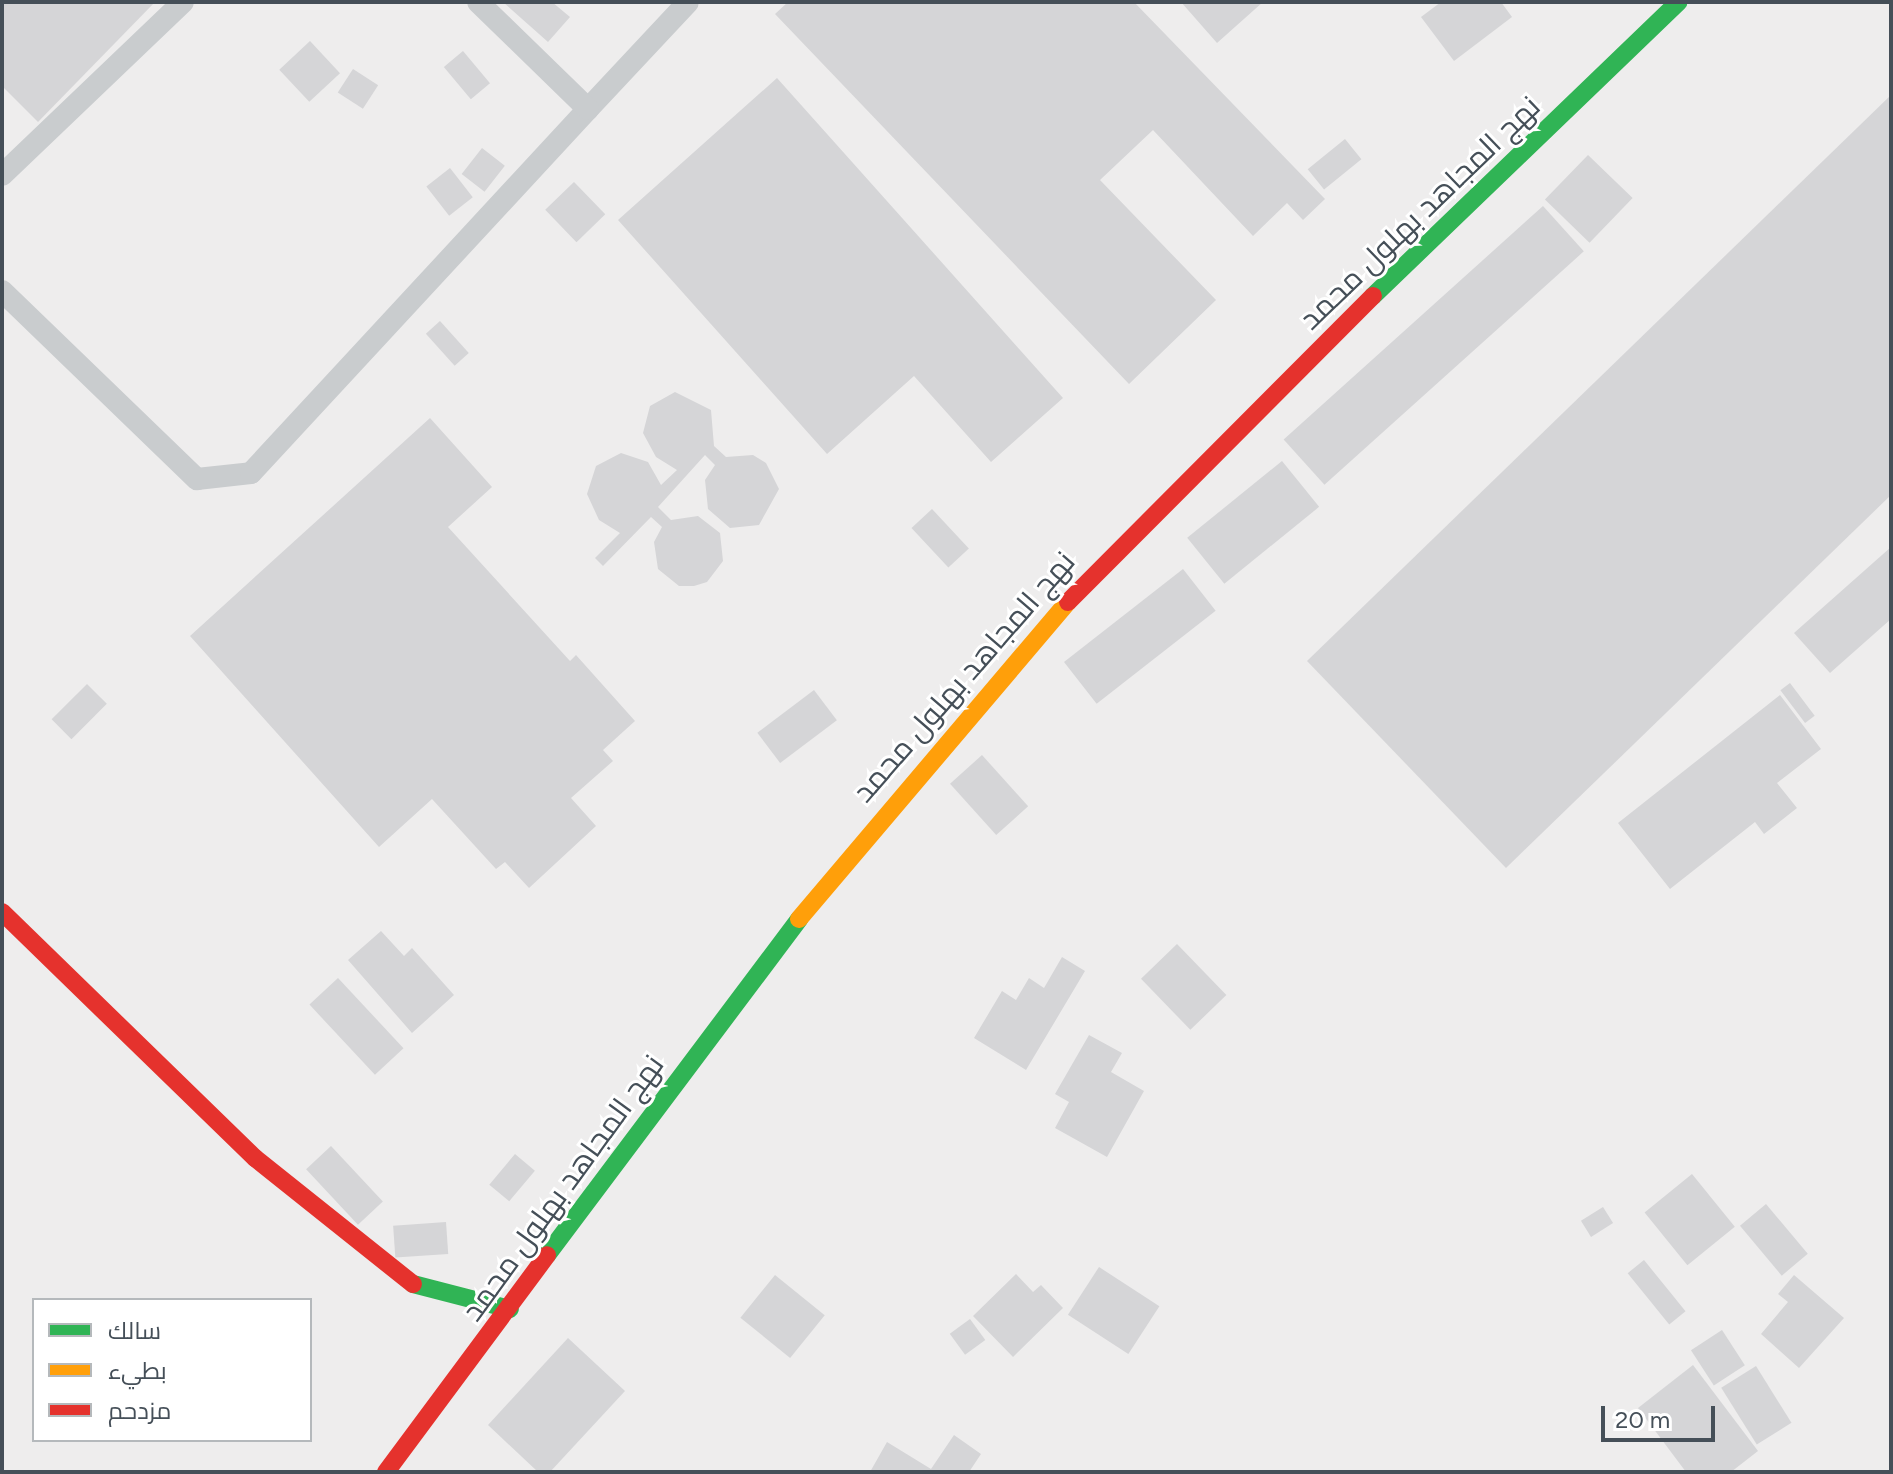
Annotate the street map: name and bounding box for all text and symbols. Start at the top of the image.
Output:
street label: نهج المجاهد بهلول محمد [1292,89,1548,337]
street label: نهج المجاهد بهلول محمد [845,544,1083,810]
street label: نهج المجاهد بهلول محمد [454,1048,672,1328]
legend [32,1298,312,1442]
text: سالك [108,1316,161,1345]
text: بطيء [108,1356,167,1385]
scale bar [1605,1390,1719,1440]
text: مزدحم [108,1396,171,1425]
text: 20 m [1615,1405,1670,1434]

